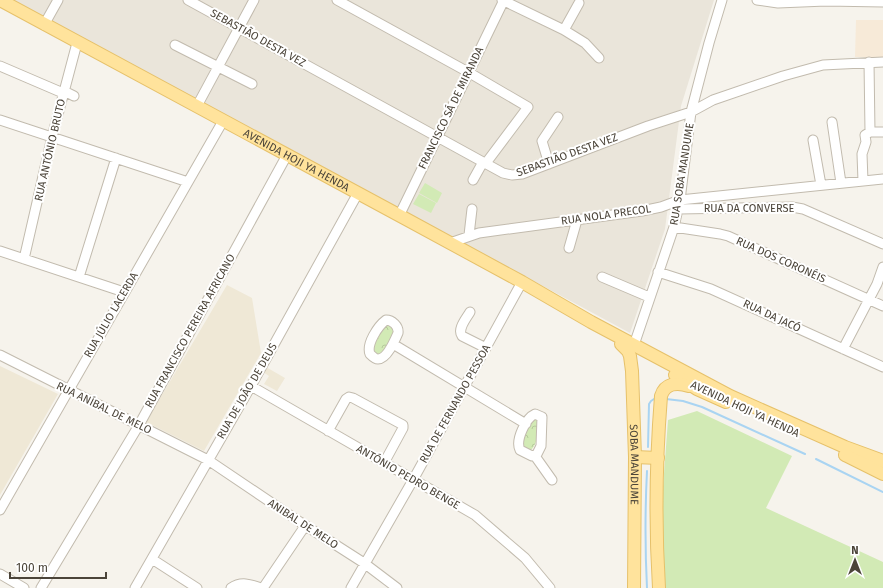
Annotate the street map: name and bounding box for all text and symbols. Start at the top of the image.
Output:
street label: SEBASTIÃO DESTA VEZ [208,6,308,70]
street label: FRANCISCO SÁ DE MIRANDA [415,44,487,171]
street label: RUA ANTÓNIO BRUTO [31,97,68,202]
street label: RUA SOBA MANDUME [667,122,697,226]
street label: AVENIDA HOJI YA HENDA [241,126,352,194]
street label: SEBASTIÃO DESTA VEZ [515,131,620,179]
street label: RUA NOLA PRECOL [560,202,652,228]
street label: RUA DA CONVERSE [704,202,794,215]
street label: RUA DOS CORONÉIS [734,233,828,286]
street label: RUA FRANCISCO PEREIRA AFRICANO [142,252,238,410]
street label: RUA JÚLIO LACERDA [80,269,141,360]
street label: RUA DA JACÓ [741,296,803,335]
street label: RUA DE JOÃO DE DEUS [214,341,280,441]
street label: RUA DE FERNANDO PESSOA [417,342,493,466]
street label: RUA ANÍBAL DE MELO [54,378,154,437]
street label: AVENIDA HOJI YA HENDA [689,378,802,440]
street label: SOBA MANDUME [627,424,642,505]
street label: ANTÓNIO PEDRO BENGE [354,441,463,512]
street label: ANIBAL DE MELO [265,496,341,552]
north arrow [835,540,875,580]
text: N [851,544,859,557]
scale bar [10,554,106,580]
text: 100 m [16,561,48,575]

